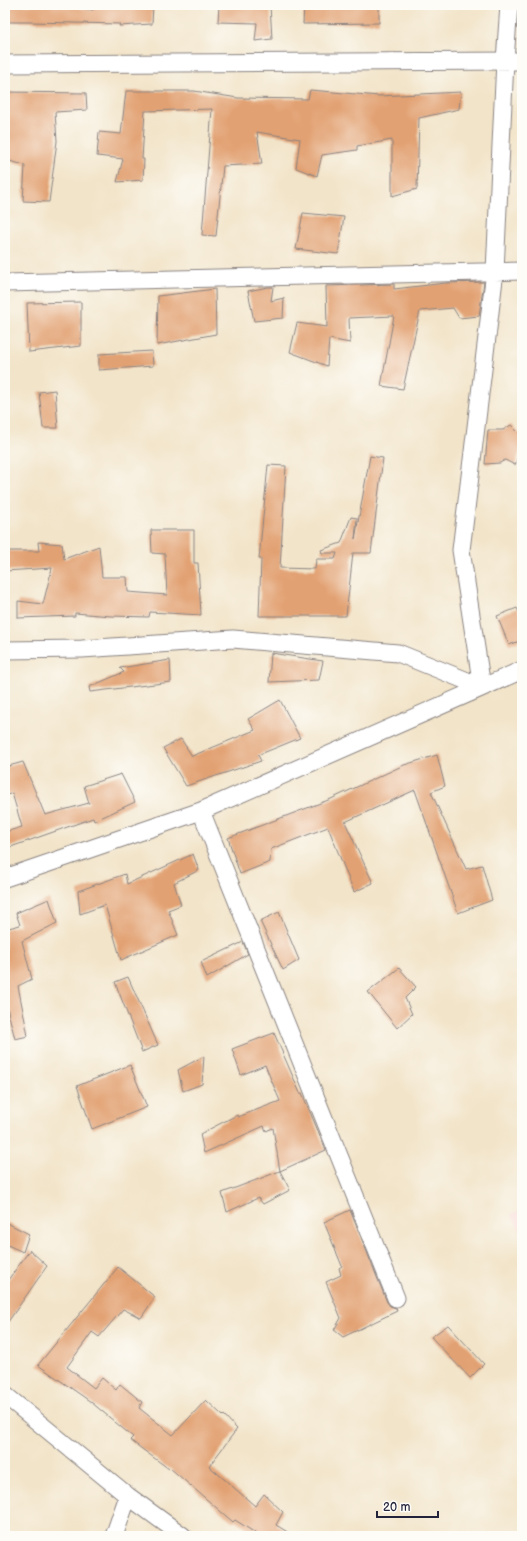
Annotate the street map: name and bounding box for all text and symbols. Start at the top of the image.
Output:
scale bar [377,1493,438,1519]
text: 20 m [383,1500,410,1515]

